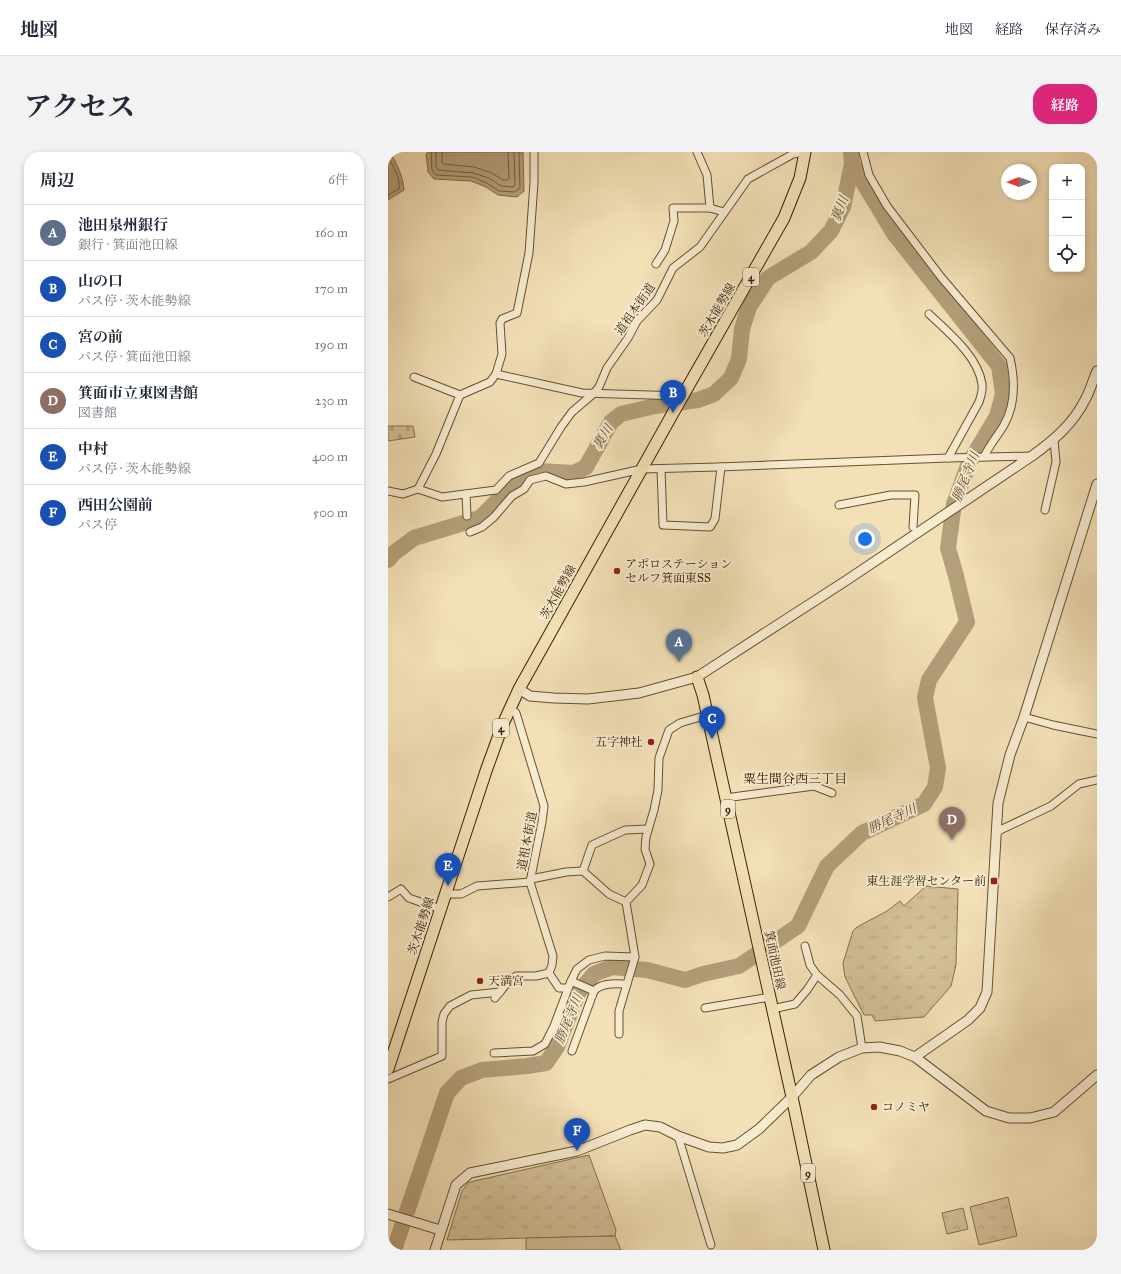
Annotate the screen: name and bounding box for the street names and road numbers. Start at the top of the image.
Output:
road number: 4 [743,268,759,286]
street label: 道祖本街道 [612,280,658,338]
street label: 茨木能勢線 [696,281,738,339]
street label: 茨木能勢線 [537,562,579,622]
road number: 4 [493,719,509,737]
road number: 9 [721,800,735,818]
street label: 道祖本街道 [514,810,540,872]
street label: 茨木能勢線 [405,895,437,957]
street label: 箕面池田線 [762,929,788,991]
road number: 9 [801,1164,815,1182]

